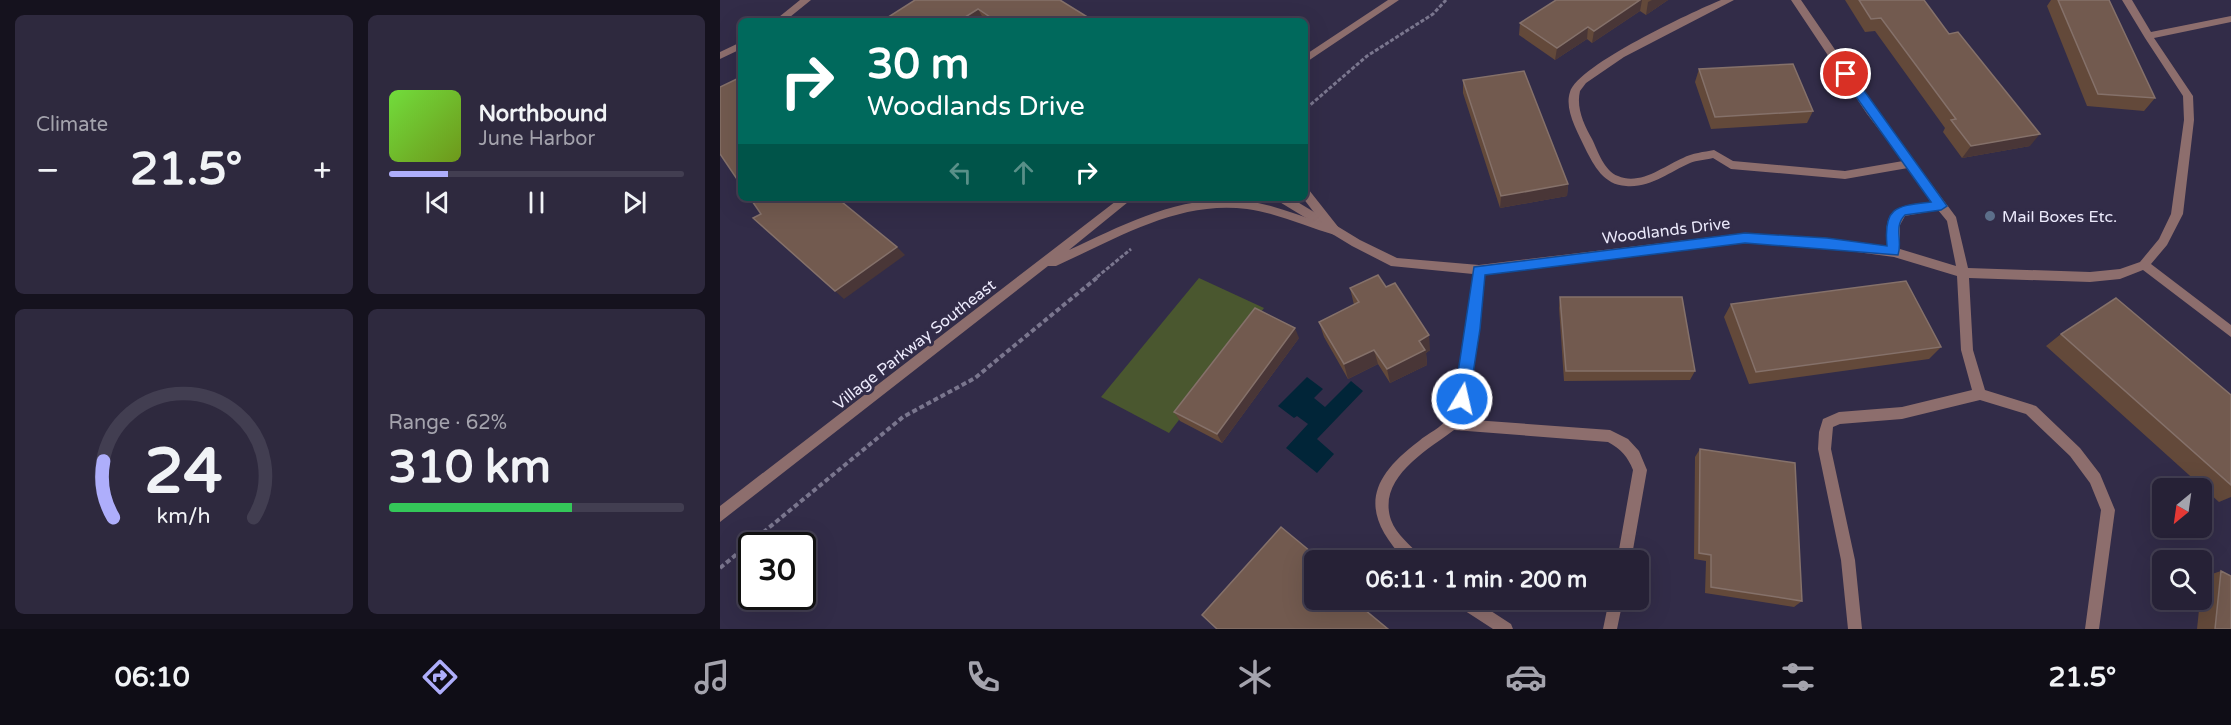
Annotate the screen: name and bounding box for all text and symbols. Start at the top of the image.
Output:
text: 30 m [867,39,969,90]
icon: right [768,42,846,120]
pin [1820,48,1871,99]
icon: arrive [1829,57,1862,90]
text: Woodlands Drive [867,90,1085,123]
text: Northbound [479,101,607,127]
text: Climate [36,113,108,137]
text: June Harbor [479,127,595,151]
text: 21.5° [130,143,243,197]
text: − [36,151,60,190]
text: + [313,151,331,190]
icon: left [944,156,977,189]
icon: ahead [1007,156,1040,189]
icon: right [1070,156,1103,189]
icon: previous [421,186,454,219]
icon: pause [520,186,553,219]
icon: next [618,186,651,219]
place label: Mail Boxes Etc. [2002,207,2117,227]
marker: Mail Boxes Etc. [1983,209,1997,223]
street label: Woodlands Drive [1601,213,1731,249]
street label: Village Parkway Southeast [829,275,1000,414]
position arrow [1430,367,1494,431]
text: Range · 62% [389,411,507,435]
text: 24 [145,435,223,510]
text: 310 km [389,441,551,495]
north arrow [2152,478,2212,538]
map controls [2152,478,2212,610]
text: km/h [157,504,211,530]
speed limit sign: 30 [738,532,816,610]
button: search [2152,550,2212,610]
text: 06:11 · 1 min · 200 m [1366,567,1587,593]
icon: directions [419,656,461,698]
icon: music [691,656,733,698]
icon: phone [962,656,1004,698]
icon: climate [1234,656,1276,698]
icon: car [1505,656,1547,698]
icon: filters [1777,656,1819,698]
text: 06:10 [115,661,190,694]
text: 21.5° [2049,661,2116,694]

